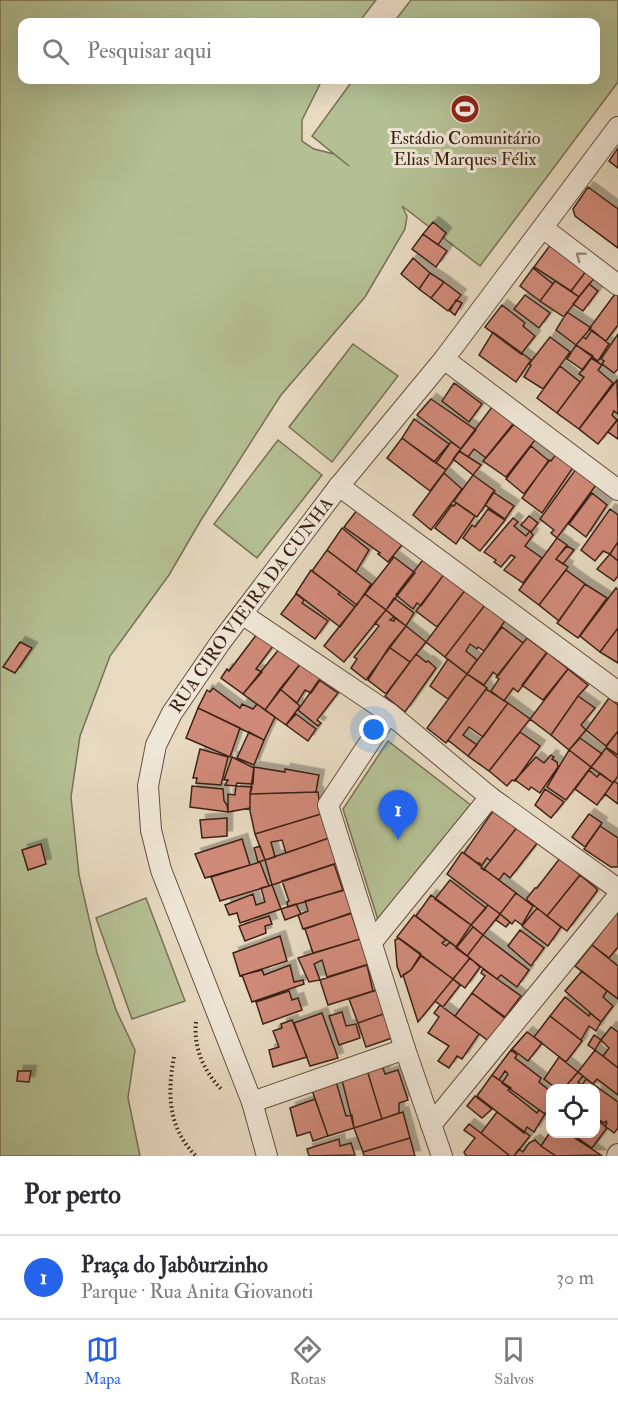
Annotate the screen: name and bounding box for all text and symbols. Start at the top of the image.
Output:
search box [18,18,600,84]
icon: search [39,35,72,68]
text: Pesquisar aqui [87,37,212,65]
sports icon: Estádio Comunitário Elias Marques Félix [449,93,481,125]
place label: Estádio Comunitário Elias Marques Félix [390,127,541,171]
one-way arrow [576,253,587,264]
street label: RUA CIRO VIEIRA DA CUNHA [164,492,339,718]
your location [359,715,388,744]
pin: 1 [378,790,418,840]
map controls [546,1084,600,1138]
button: locate [546,1084,600,1138]
text: Por perto [24,1179,121,1211]
text: Praça do Jabôurzinho [81,1251,268,1279]
text: 1 [40,1265,47,1290]
text: 30 m [556,1265,594,1290]
text: Parque · Rua Anita Giovanoti [81,1279,313,1304]
tab: Mapa [84,1333,121,1389]
tab: Rotas [289,1333,326,1389]
tab: Salvos [494,1333,534,1389]

